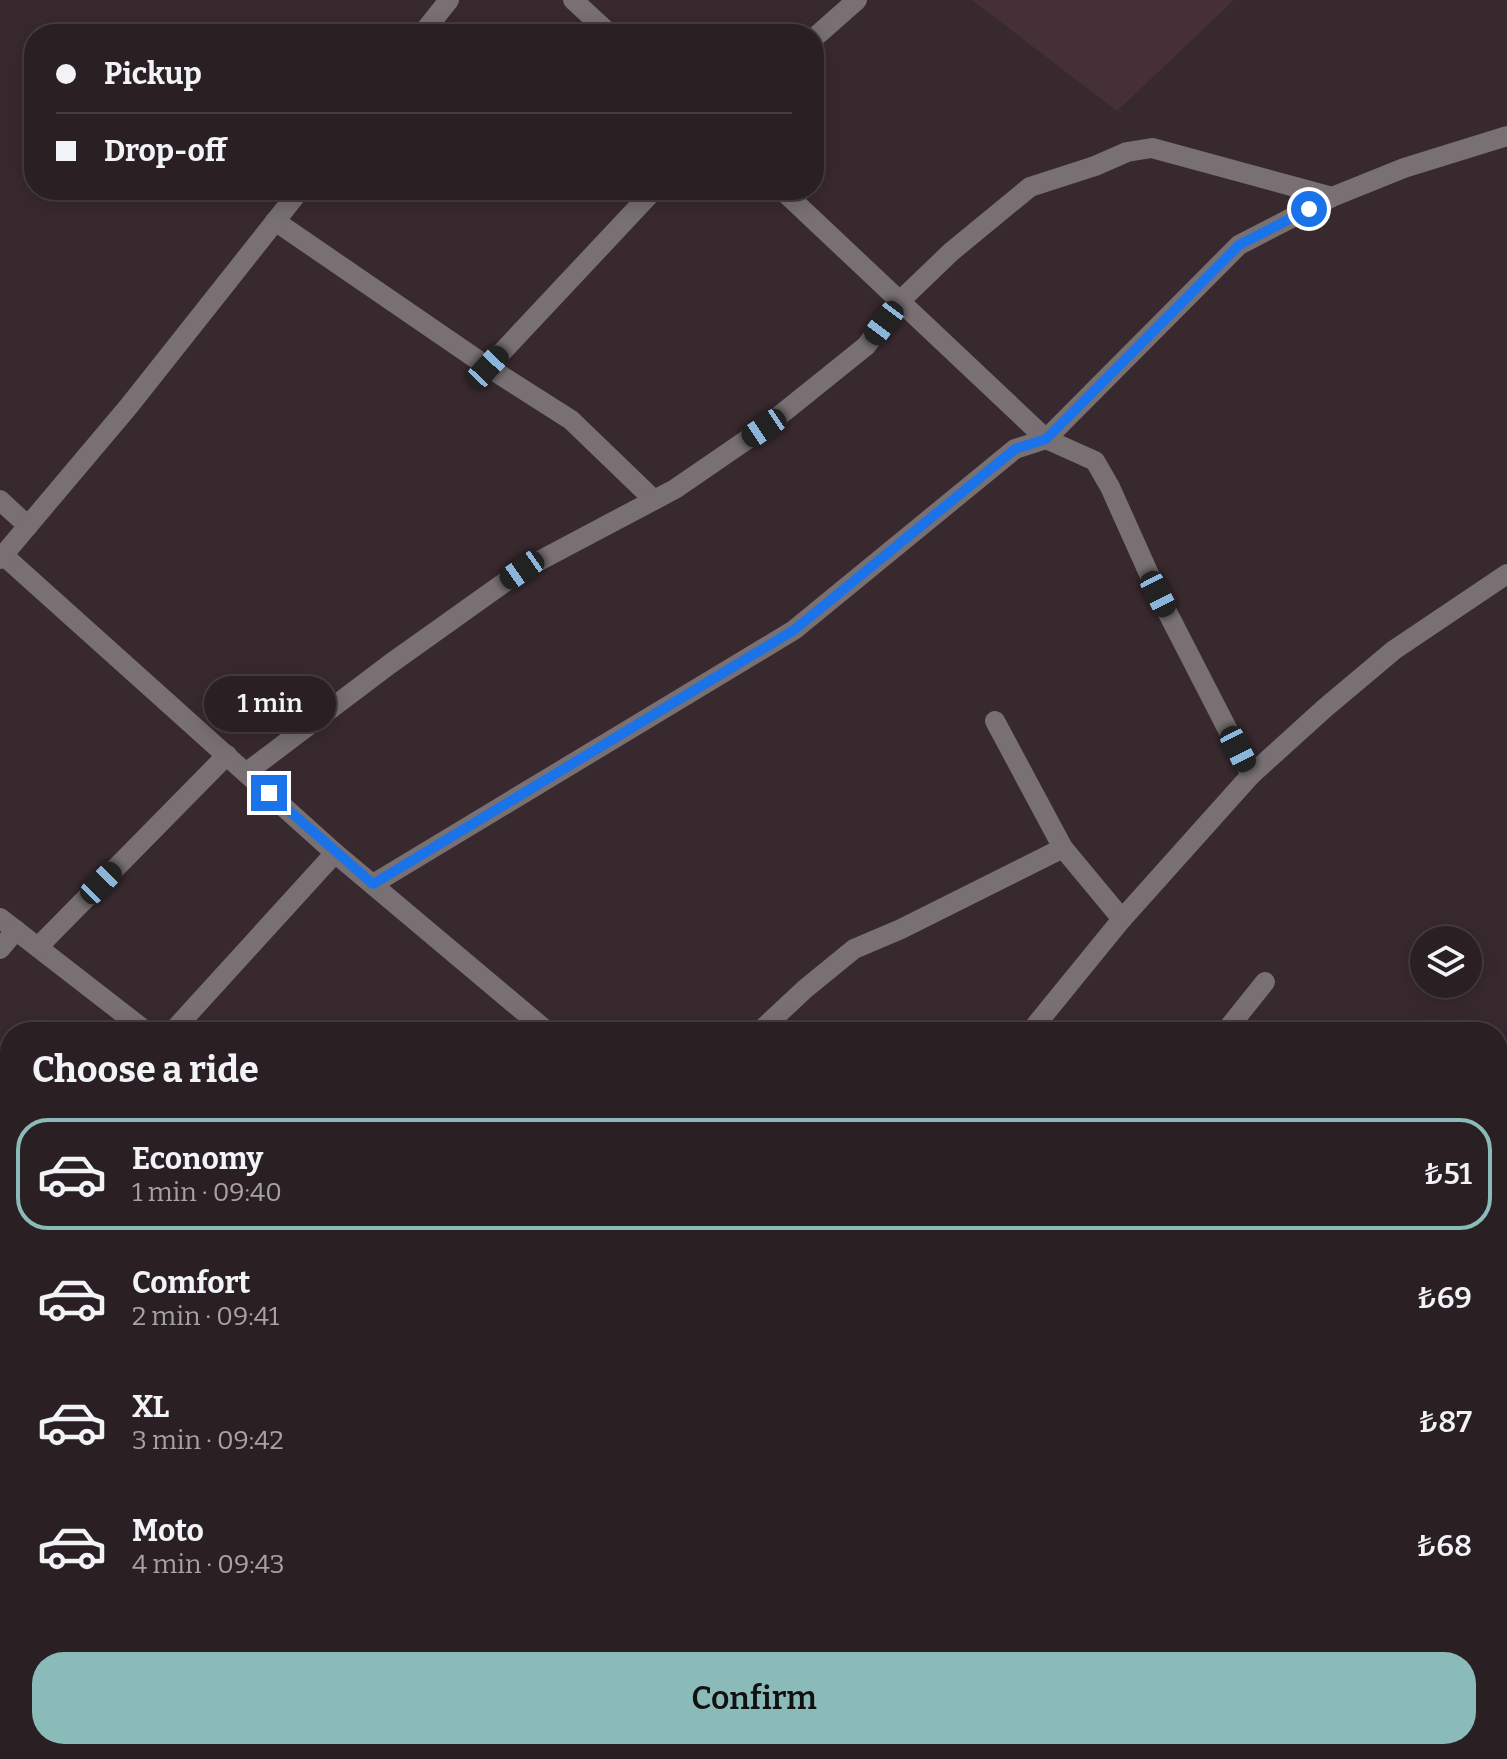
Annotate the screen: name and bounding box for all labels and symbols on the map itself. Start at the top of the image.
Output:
route start [1291,191,1327,227]
car [860,297,908,349]
car [463,341,513,393]
car [737,405,791,451]
car [495,546,549,594]
car [1136,567,1180,621]
callout: 1 min [203,677,335,733]
car [1216,722,1260,776]
route end [251,775,287,811]
car [76,857,126,909]

